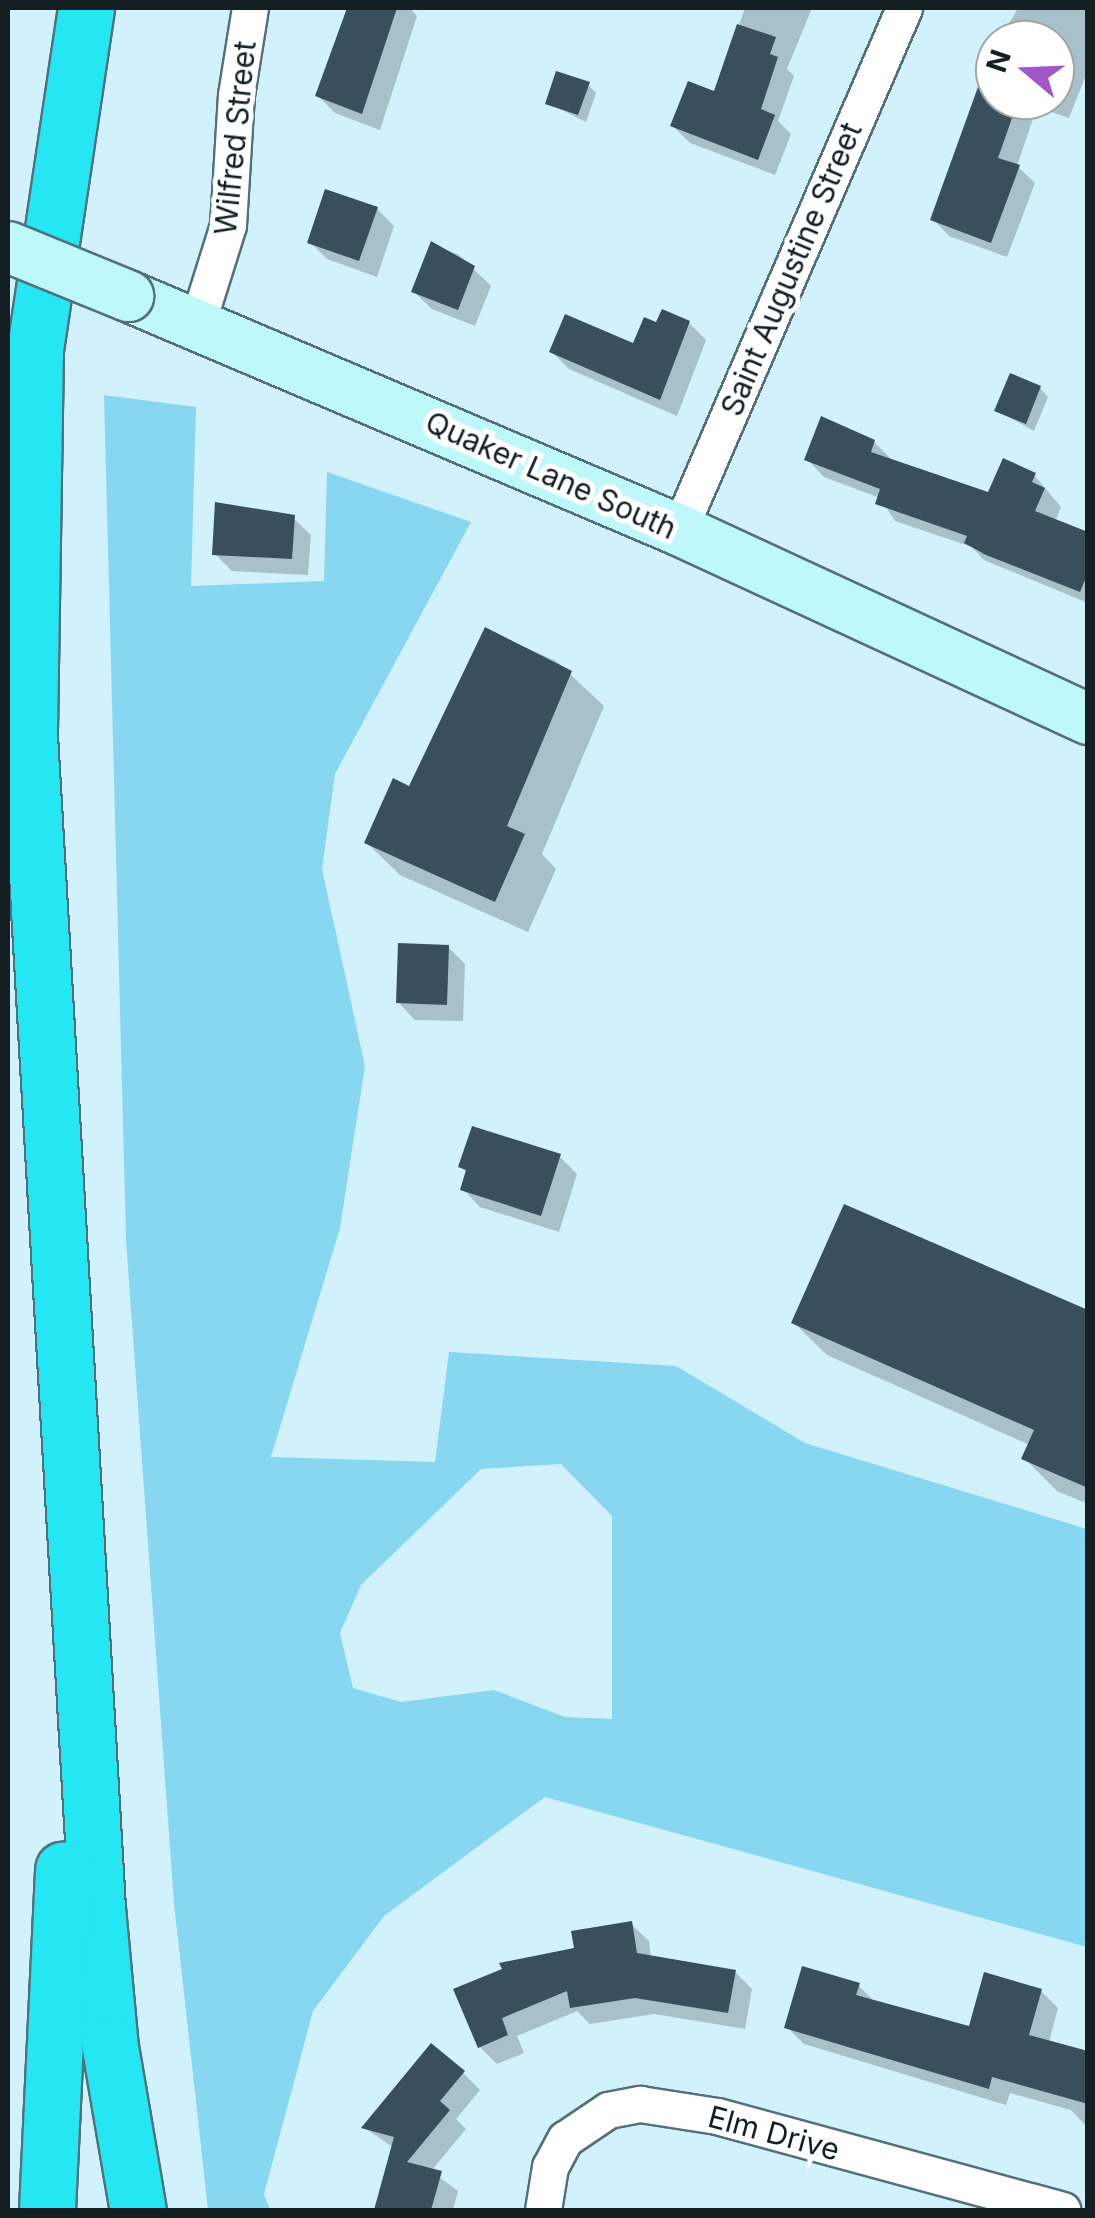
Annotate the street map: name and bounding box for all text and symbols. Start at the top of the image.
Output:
north arrow [975,20,1075,120]
street label: Wilfred Street [207,39,263,237]
text: N [979,45,1018,77]
street label: Saint Augustine Street [713,117,869,421]
street label: Quaker Lane South [420,404,682,546]
street label: Elm Drive [704,2098,844,2168]

